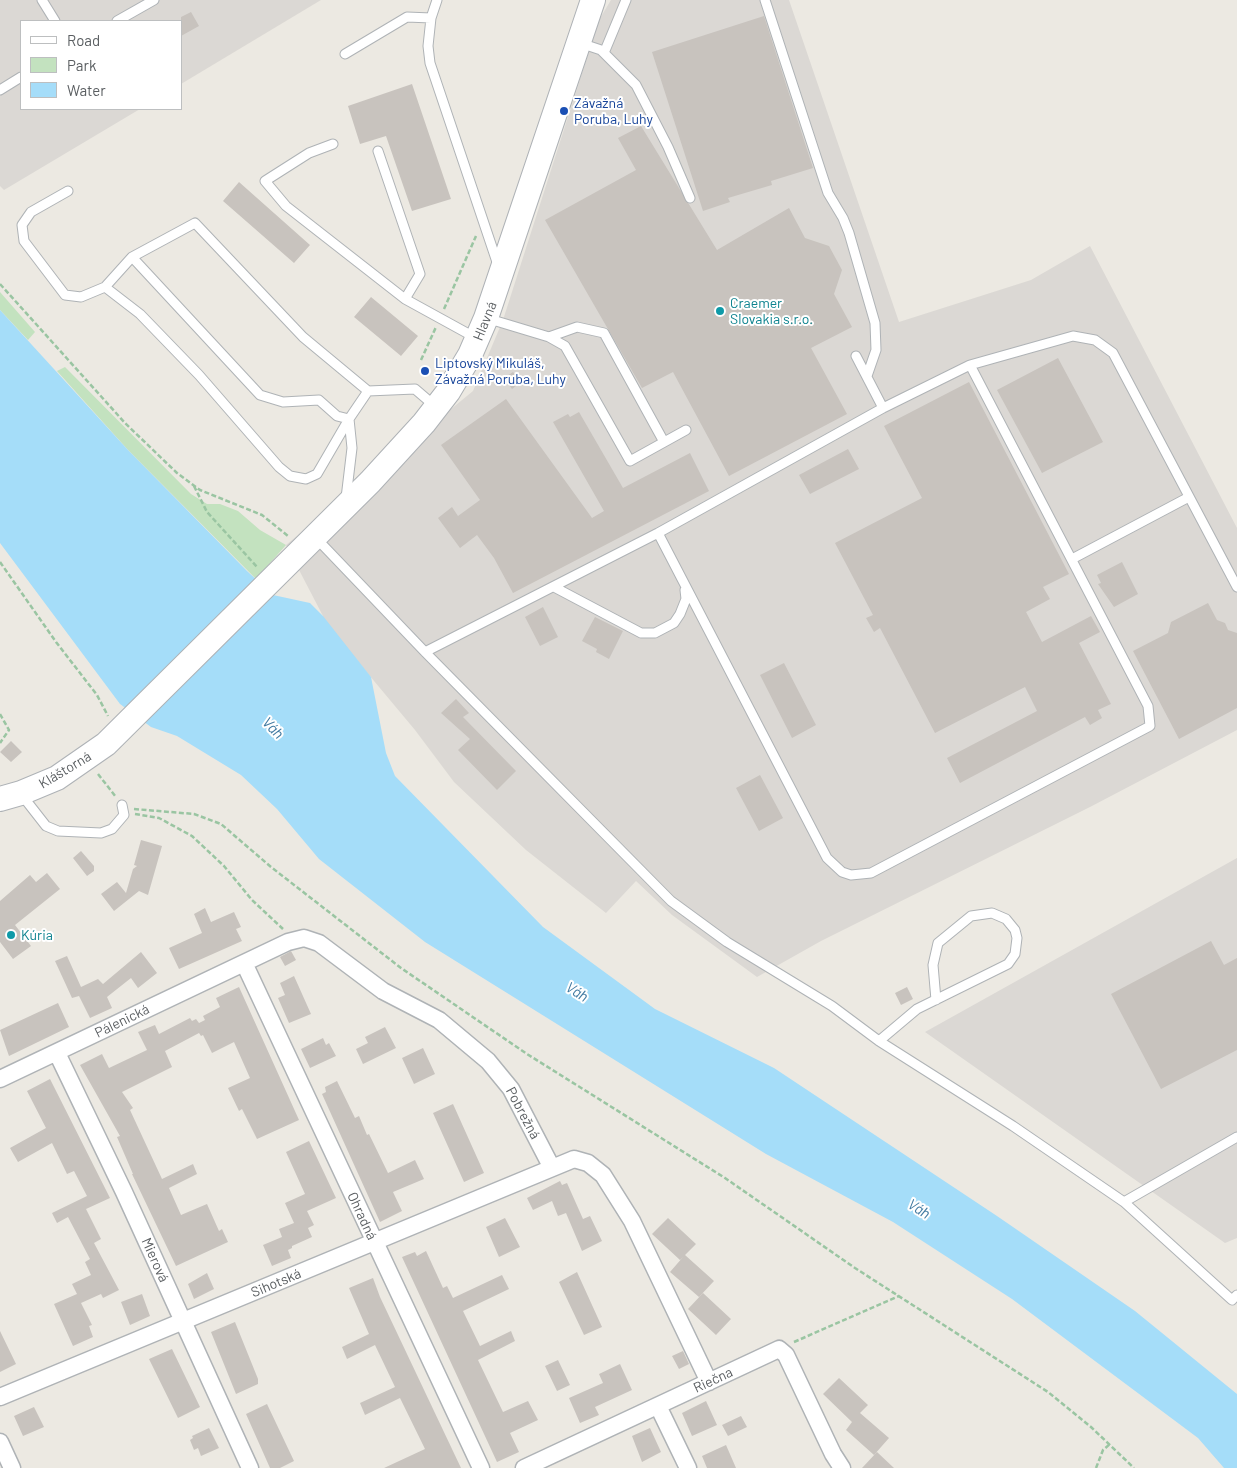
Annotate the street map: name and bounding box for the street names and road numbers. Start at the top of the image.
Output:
street label: Hlavná [470,299,500,343]
street label: Kláštorná [36,748,94,792]
street label: Pálenická [92,1001,152,1041]
street label: Pobrežná [502,1084,544,1142]
street label: Ohradná [344,1189,380,1243]
street label: Mierová [138,1235,172,1285]
street label: Sihotská [249,1265,303,1301]
street label: Riečna [691,1364,735,1396]

